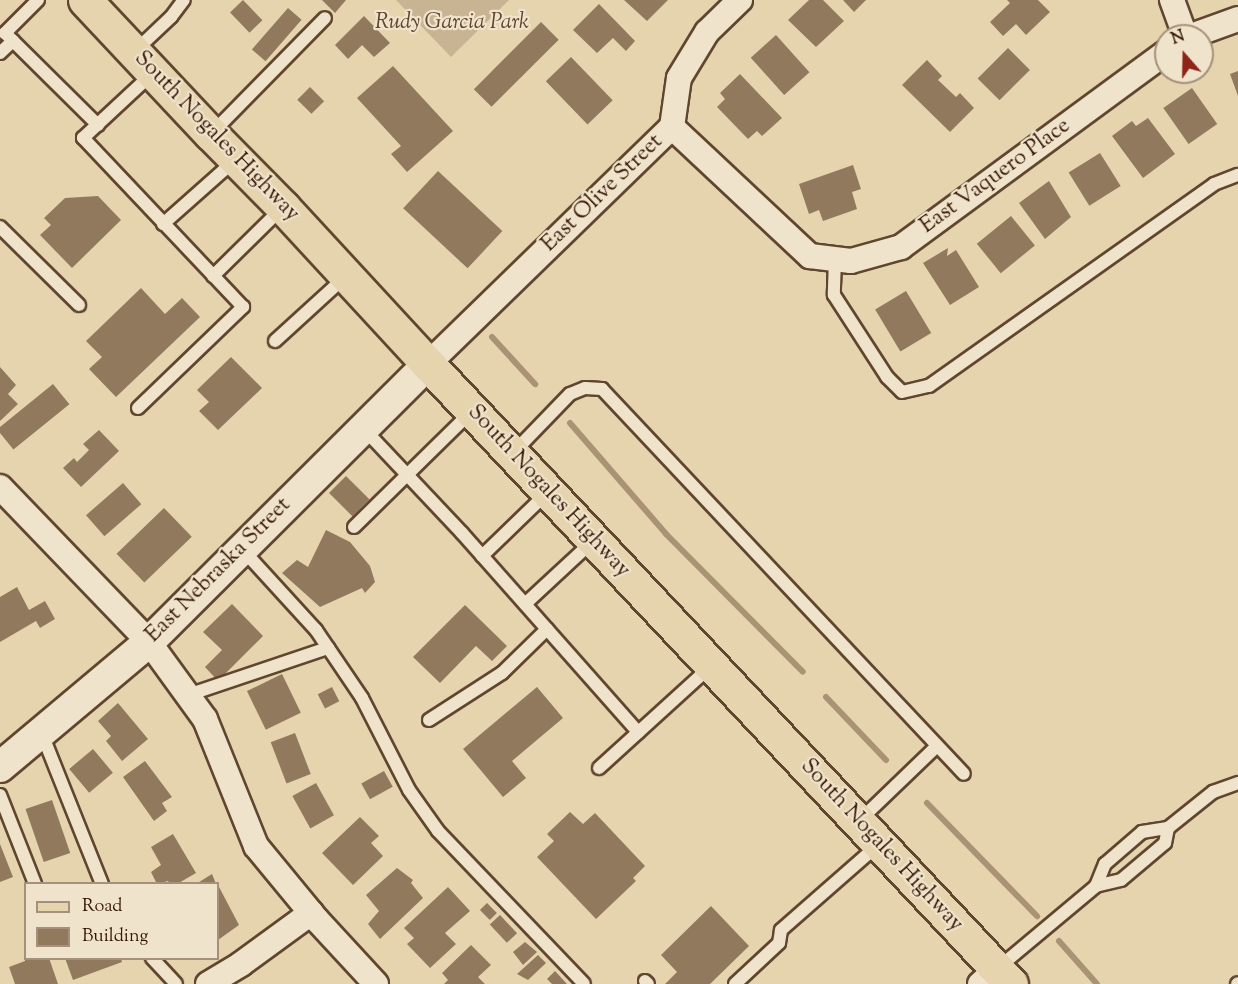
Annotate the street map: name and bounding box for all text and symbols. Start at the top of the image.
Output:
park label: Rudy Garcia Park [375,11,529,37]
north arrow [1154,24,1214,84]
text: N [1168,26,1188,51]
street label: South Nogales Highway [128,46,304,228]
street label: East Vaquero Place [916,114,1076,240]
street label: East Olive Street [537,130,669,258]
street label: South Nogales Highway [461,400,635,584]
street label: East Nebraska Street [141,493,297,649]
street label: South Nogales Highway [794,754,968,938]
legend [24,882,219,960]
text: Road [82,894,122,920]
text: Building [82,924,148,950]

